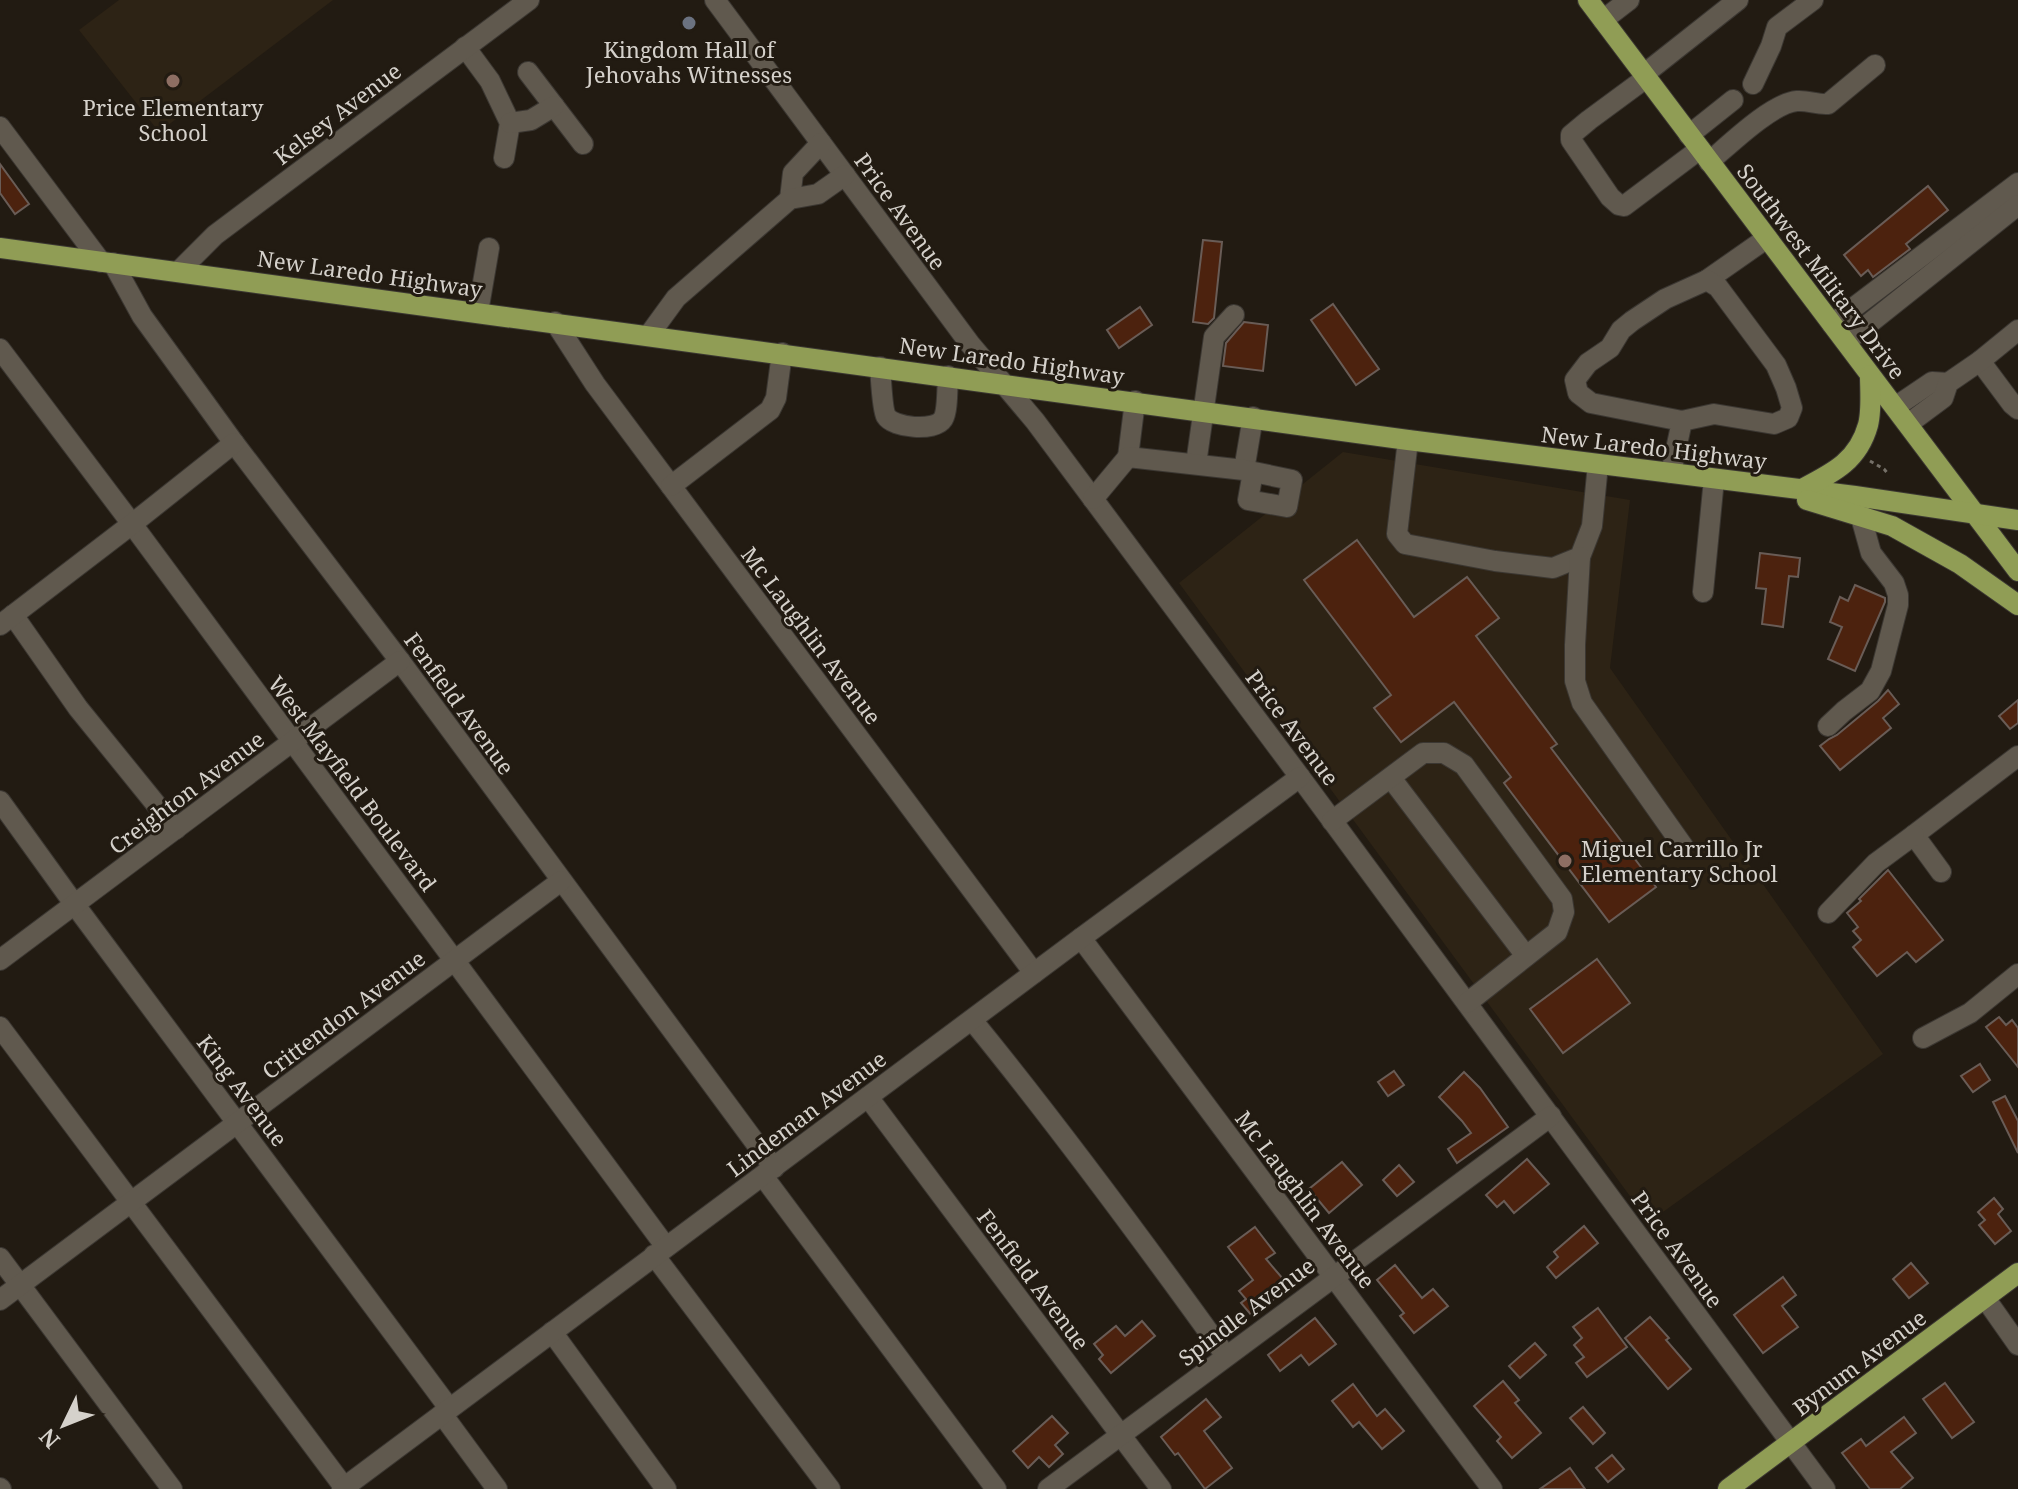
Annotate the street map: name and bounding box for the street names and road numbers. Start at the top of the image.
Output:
street label: Kelsey Avenue [267,55,407,171]
street label: Price Avenue [848,147,954,275]
street label: Southwest Military Drive [1731,157,1913,385]
street label: New Laredo Highway [256,242,485,304]
street label: New Laredo Highway [898,329,1127,391]
street label: New Laredo Highway [1540,418,1769,476]
street label: Mc Laughlin Avenue [735,540,889,730]
street label: Fenfield Avenue [398,626,522,780]
street label: Price Avenue [1240,663,1346,791]
street label: West Mayfield Boulevard [262,669,444,897]
street label: Creighton Avenue [102,724,270,860]
street label: Crittendon Avenue [255,943,431,1085]
street label: King Avenue [191,1028,295,1152]
street label: Lindeman Avenue [720,1043,892,1183]
street label: Mc Laughlin Avenue [1229,1104,1383,1294]
street label: Price Avenue [1625,1185,1731,1313]
street label: Fenfield Avenue [971,1202,1097,1356]
street label: Spindle Avenue [1172,1250,1320,1372]
street label: Bynum Avenue [1786,1302,1932,1422]

